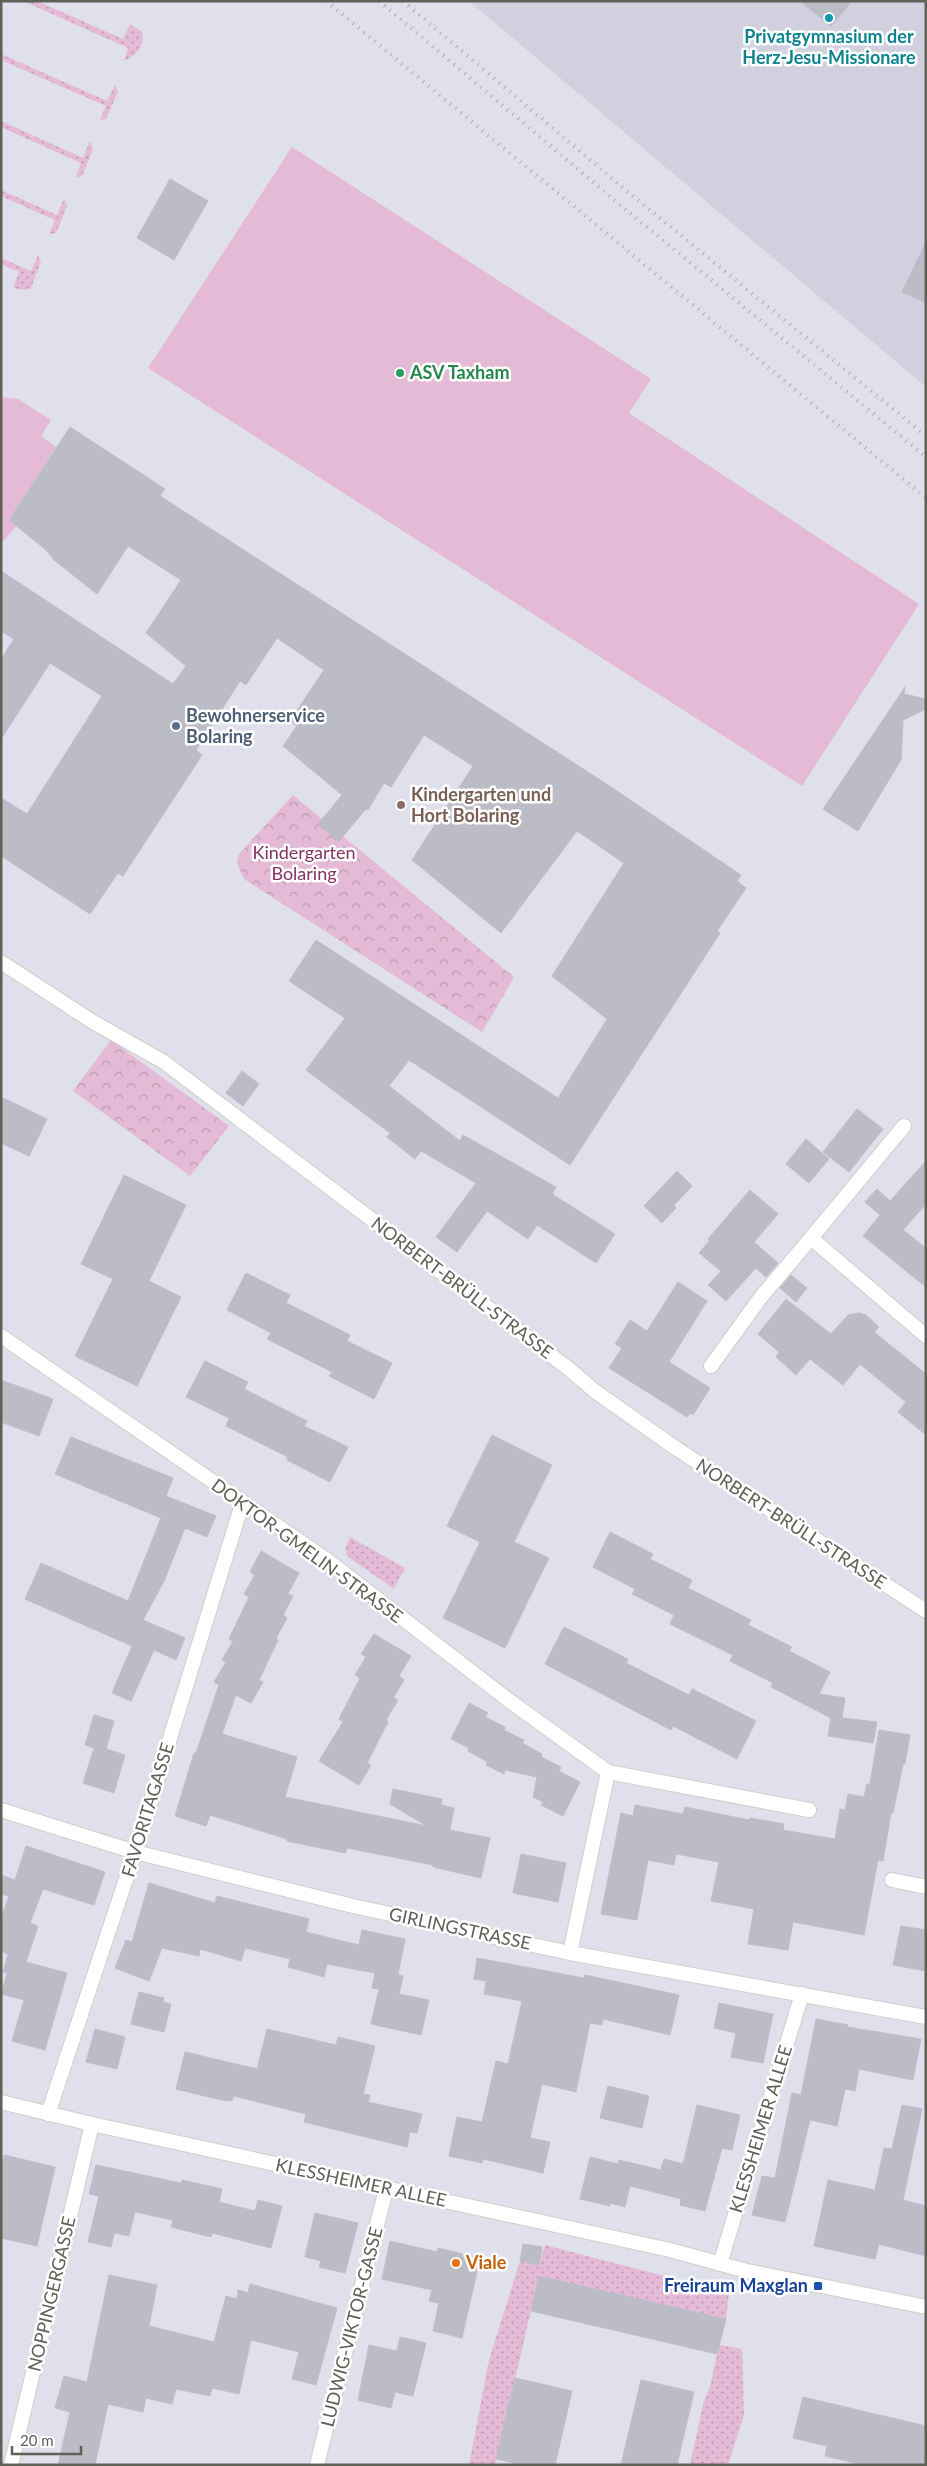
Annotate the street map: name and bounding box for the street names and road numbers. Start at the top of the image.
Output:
street label: NORBERT-BRÜLL-STRASSE [367,1212,558,1363]
street label: NORBERT-BRÜLL-STRASSE [692,1453,891,1593]
street label: DOKTOR-GMELIN-STRASSE [208,1473,408,1627]
street label: FAVORITAGASSE [116,1740,178,1880]
street label: GIRLINGSTRASSE [387,1902,533,1954]
street label: KLESSHEIMER ALLEE [724,2042,796,2215]
street label: KLESSHEIMER ALLEE [274,2153,449,2211]
street label: NOPPINGERGASSE [22,2214,80,2373]
street label: LUDWIG-VIKTOR-GASSE [316,2225,387,2429]

